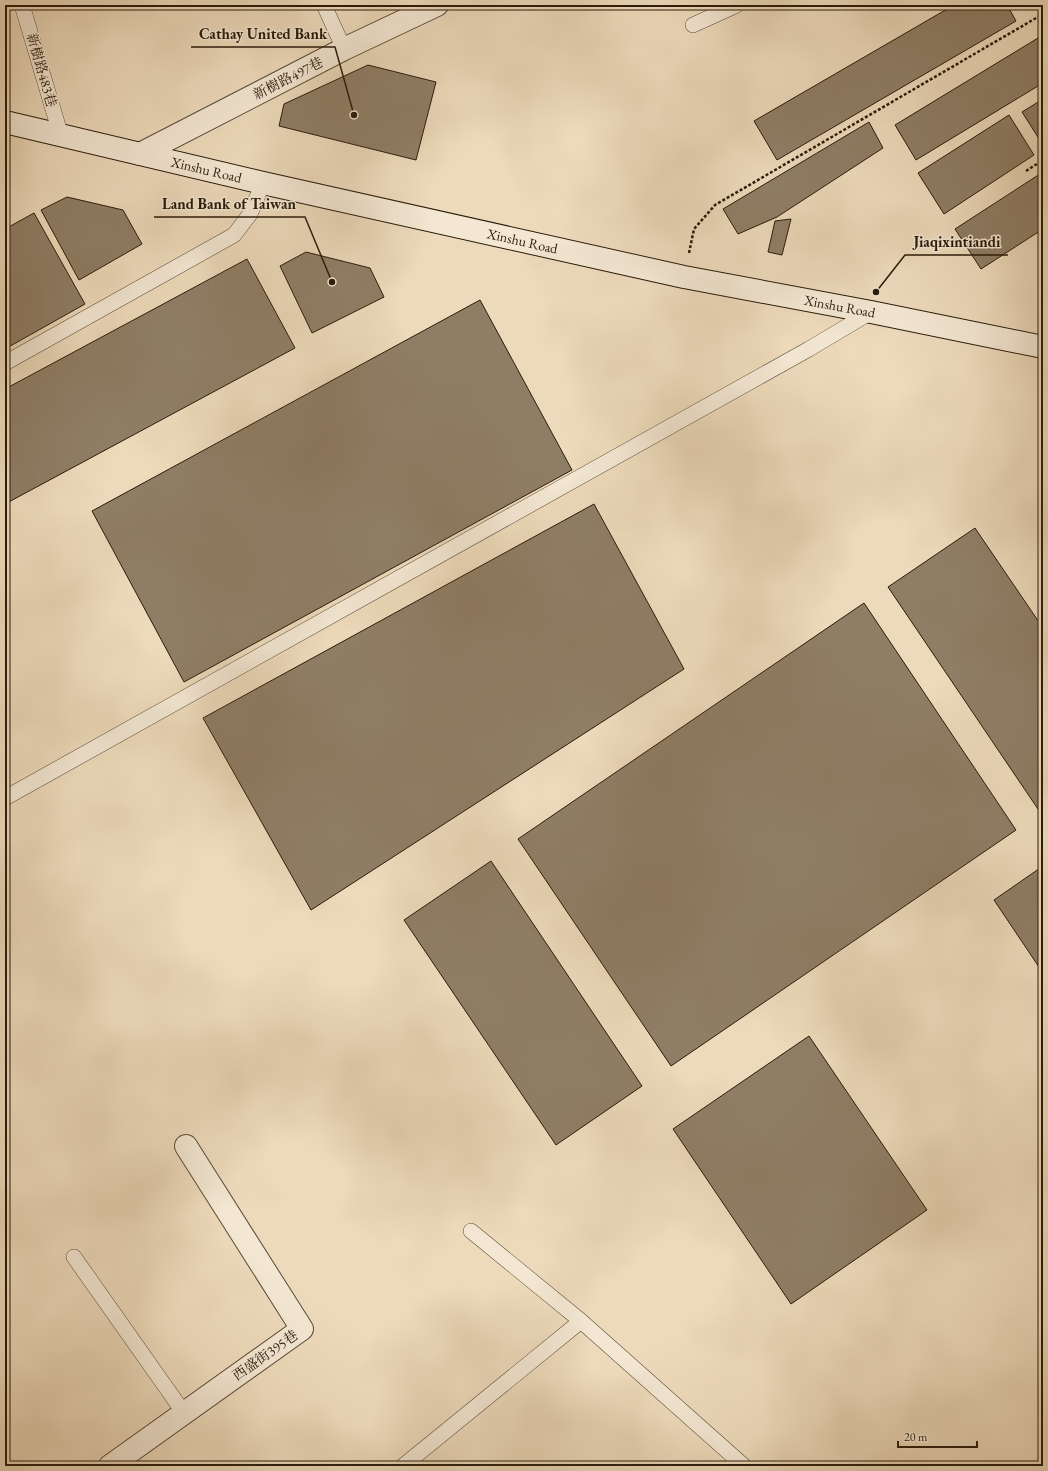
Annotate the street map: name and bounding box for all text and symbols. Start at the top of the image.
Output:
callout: Cathay United Bank [191,20,335,47]
text: Cathay United Bank [199,24,328,43]
street label: 新樹路483巷 [23,31,61,109]
street label: 新樹路497巷 [250,53,326,103]
street label: Xinshu Road [168,152,244,187]
callout: Land Bank of Taiwan [154,190,305,217]
text: Land Bank of Taiwan [162,194,297,213]
street label: Xinshu Road [484,224,560,258]
callout: Jiaqixintiandi [905,228,1008,255]
text: Jiaqixintiandi [912,232,1001,251]
street label: Xinshu Road [802,291,878,322]
street label: 西盛街395巷 [229,1326,301,1384]
scale bar [898,1423,977,1449]
text: 20 m [904,1429,928,1445]

